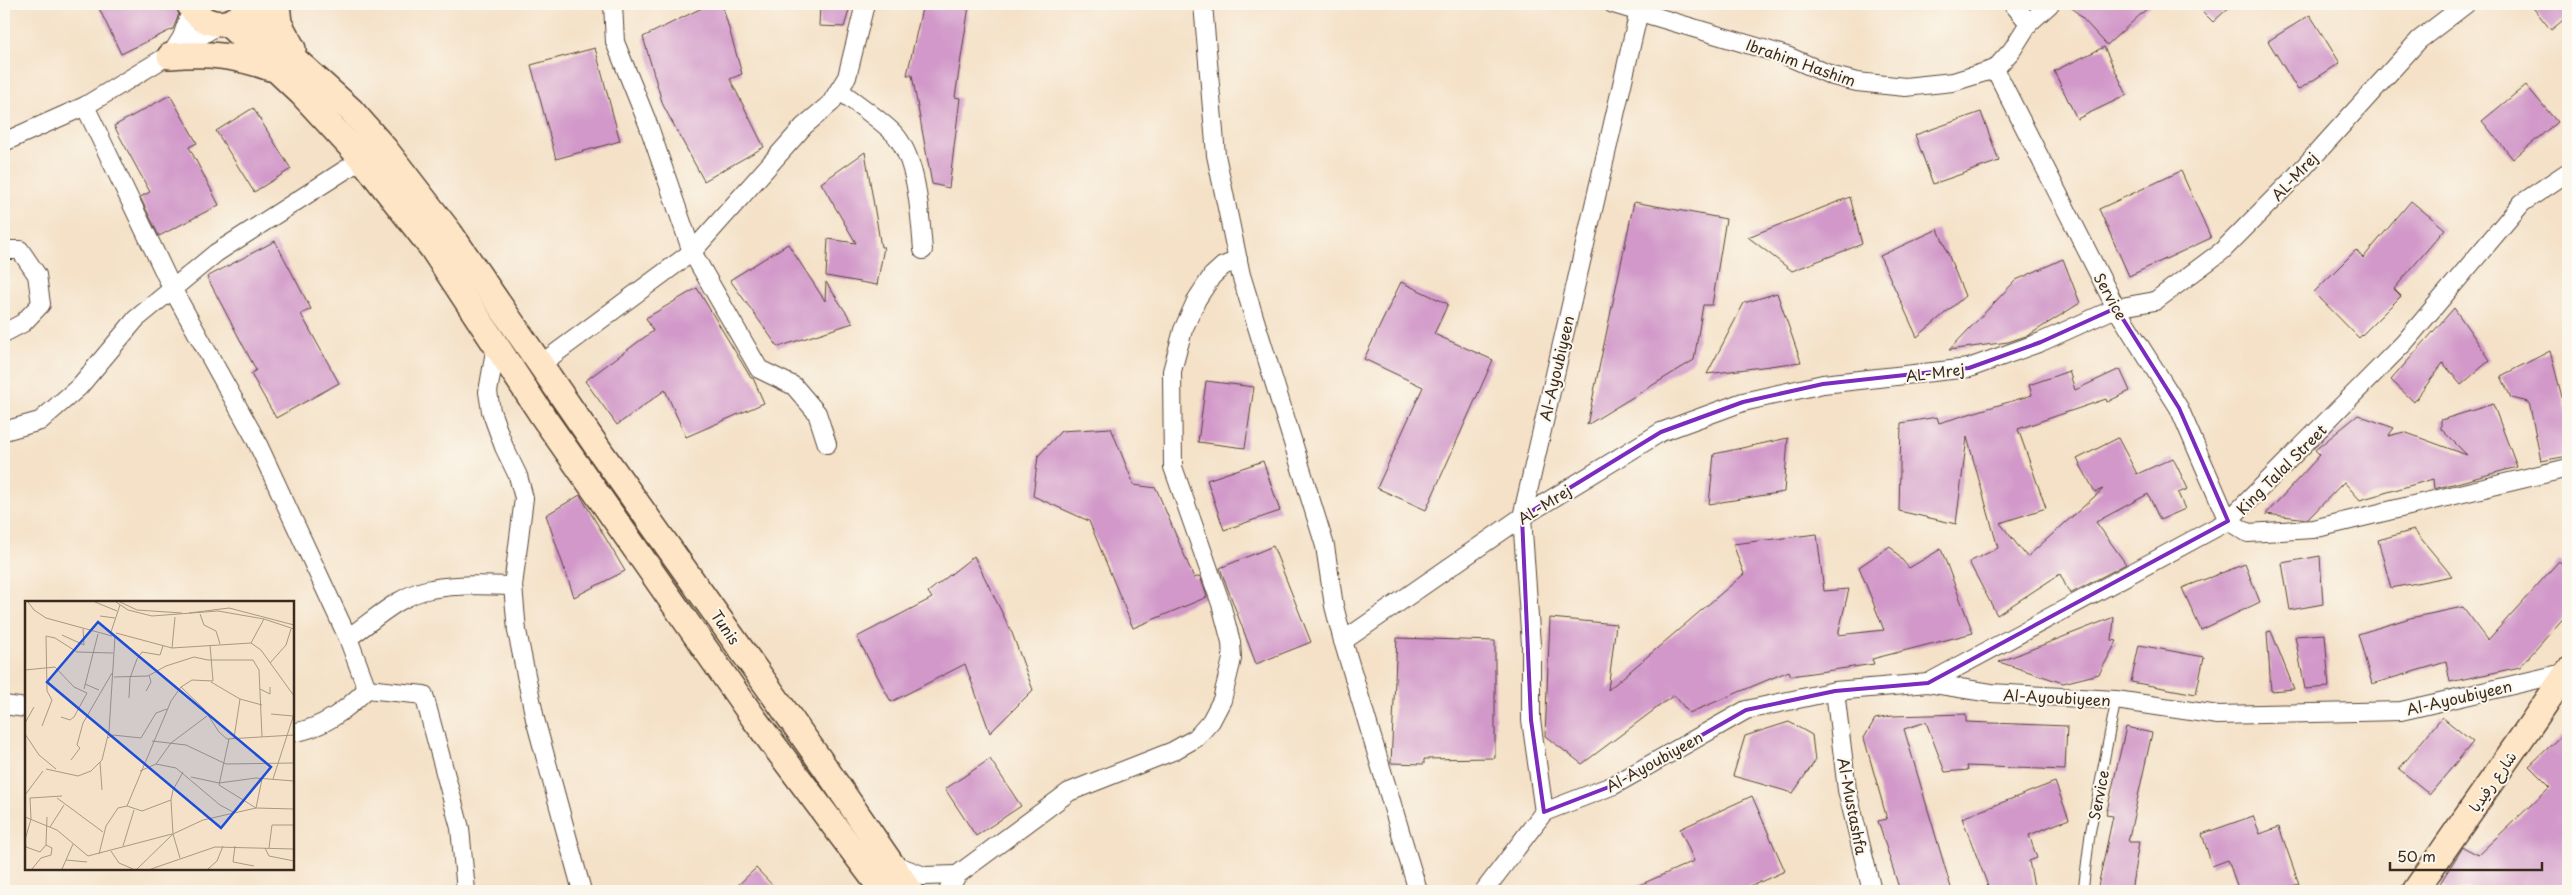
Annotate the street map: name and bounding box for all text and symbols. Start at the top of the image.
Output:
street label: Ibrahim Hashim [1743,32,1859,92]
street label: AL-Mrej [2265,147,2323,205]
street label: Service [2089,268,2133,324]
street label: Al-Ayoubiyeen [1533,313,1579,423]
street label: AL-Mrej [1904,357,1966,387]
street label: King Talal Street [2231,419,2331,519]
street label: AL-Mrej [1513,479,1575,529]
inset map [25,601,294,870]
street label: Tunis [706,605,746,649]
street label: Al-Ayoubiyeen [2404,674,2514,720]
street label: Al-Ayoubiyeen [2003,683,2111,711]
street label: Al-Ayoubiyeen [1601,725,1707,797]
street label: شارع رفيديا [2463,746,2521,816]
street label: Al-Mustashfa [1832,755,1874,857]
street label: Service [2082,768,2114,822]
scale bar [2390,840,2542,872]
text: 50 m [2397,844,2436,867]

